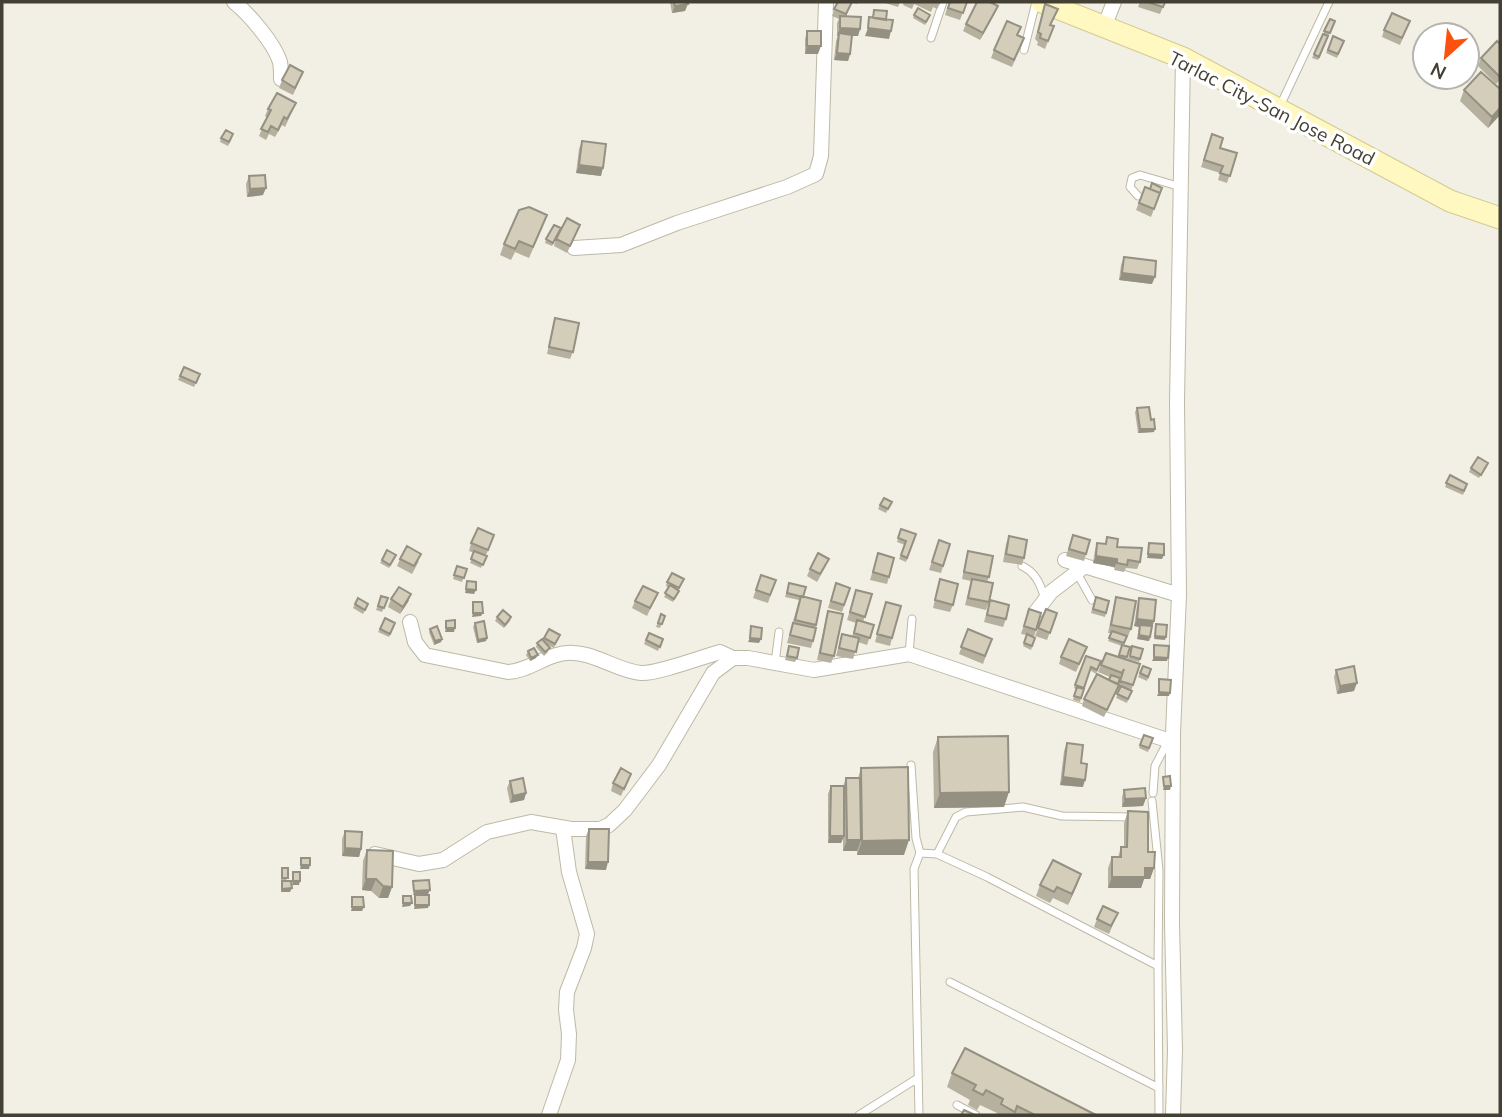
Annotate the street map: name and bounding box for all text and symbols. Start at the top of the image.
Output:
north arrow [1411,21,1481,91]
street label: Tarlac City-San Jose Road [1165,46,1379,170]
text: N [1426,57,1450,85]

